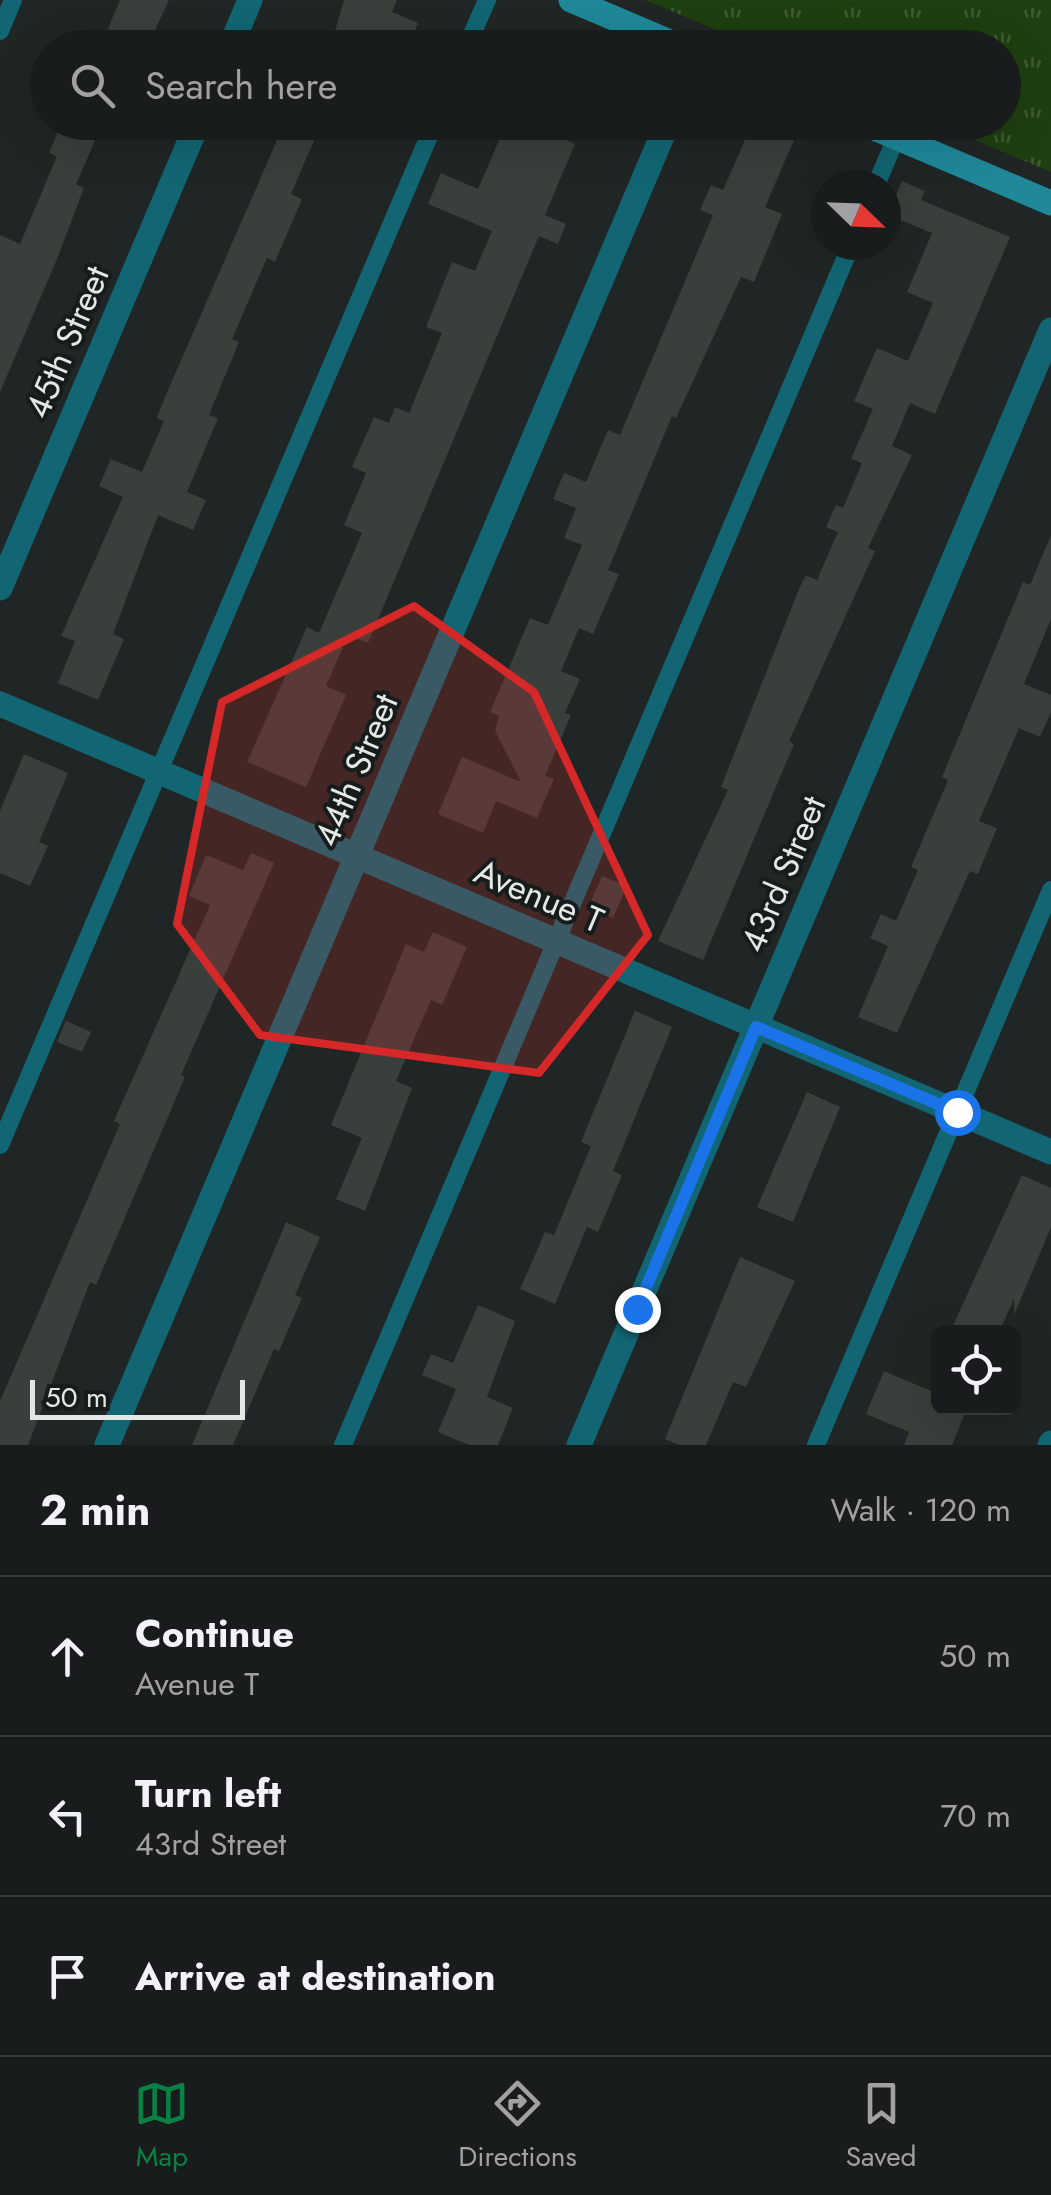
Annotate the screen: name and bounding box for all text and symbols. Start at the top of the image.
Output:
search box [30,30,1021,140]
icon: search [65,58,120,113]
text: Search here [145,58,337,113]
north arrow [811,170,901,260]
street label: 45th Street [13,258,122,426]
street label: 44th Street [301,685,411,854]
street label: 43rd Street [728,788,839,960]
street label: Avenue T [467,846,611,946]
route start [935,1090,981,1136]
route end [615,1287,661,1333]
map controls [931,1325,1021,1415]
button: locate [931,1325,1021,1415]
scale bar [30,1375,245,1420]
text: 50 m [45,1377,108,1418]
text: 2 min [40,1480,150,1541]
text: Walk · 120 m [831,1487,1011,1533]
text: Continue [135,1606,294,1661]
icon: ahead [40,1629,95,1684]
text: 50 m [939,1633,1011,1679]
text: Avenue T [135,1661,259,1707]
text: Turn left [135,1766,281,1821]
icon: left [40,1789,95,1844]
text: 70 m [940,1793,1011,1839]
text: 43rd Street [135,1821,286,1867]
icon: arrive [40,1949,95,2004]
text: Arrive at destination [135,1949,496,2004]
tab: Map [134,2076,189,2177]
tab: Directions [458,2076,577,2177]
tab: Saved [846,2076,917,2177]

